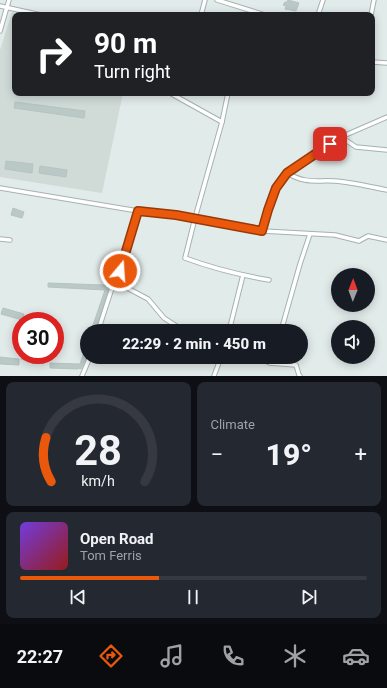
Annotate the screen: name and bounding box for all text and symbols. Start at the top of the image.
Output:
text: 90 m [94,27,157,60]
icon: right [28,28,80,80]
text: Turn right [94,61,171,82]
pin [313,127,347,161]
icon: arrive [319,133,341,155]
position arrow [99,250,141,292]
north arrow [331,268,375,312]
map controls [331,268,375,364]
speed limit sign: 30 [12,312,64,364]
button: sound [331,320,375,364]
text: 22:29 · 2 min · 450 m [122,335,266,353]
text: Climate [211,417,255,432]
text: 28 [74,426,122,475]
text: 19° [266,437,312,472]
text: − [211,442,223,467]
text: + [355,442,367,467]
text: km/h [81,473,115,489]
text: Open Road [80,530,154,548]
text: Tom Ferris [80,548,142,563]
icon: previous [67,586,89,608]
icon: pause [182,586,204,608]
icon: next [298,586,320,608]
icon: directions [97,642,125,670]
icon: music [158,642,186,670]
icon: phone [219,642,247,670]
icon: climate [281,642,309,670]
icon: car [342,642,370,670]
text: 22:27 [17,646,63,667]

